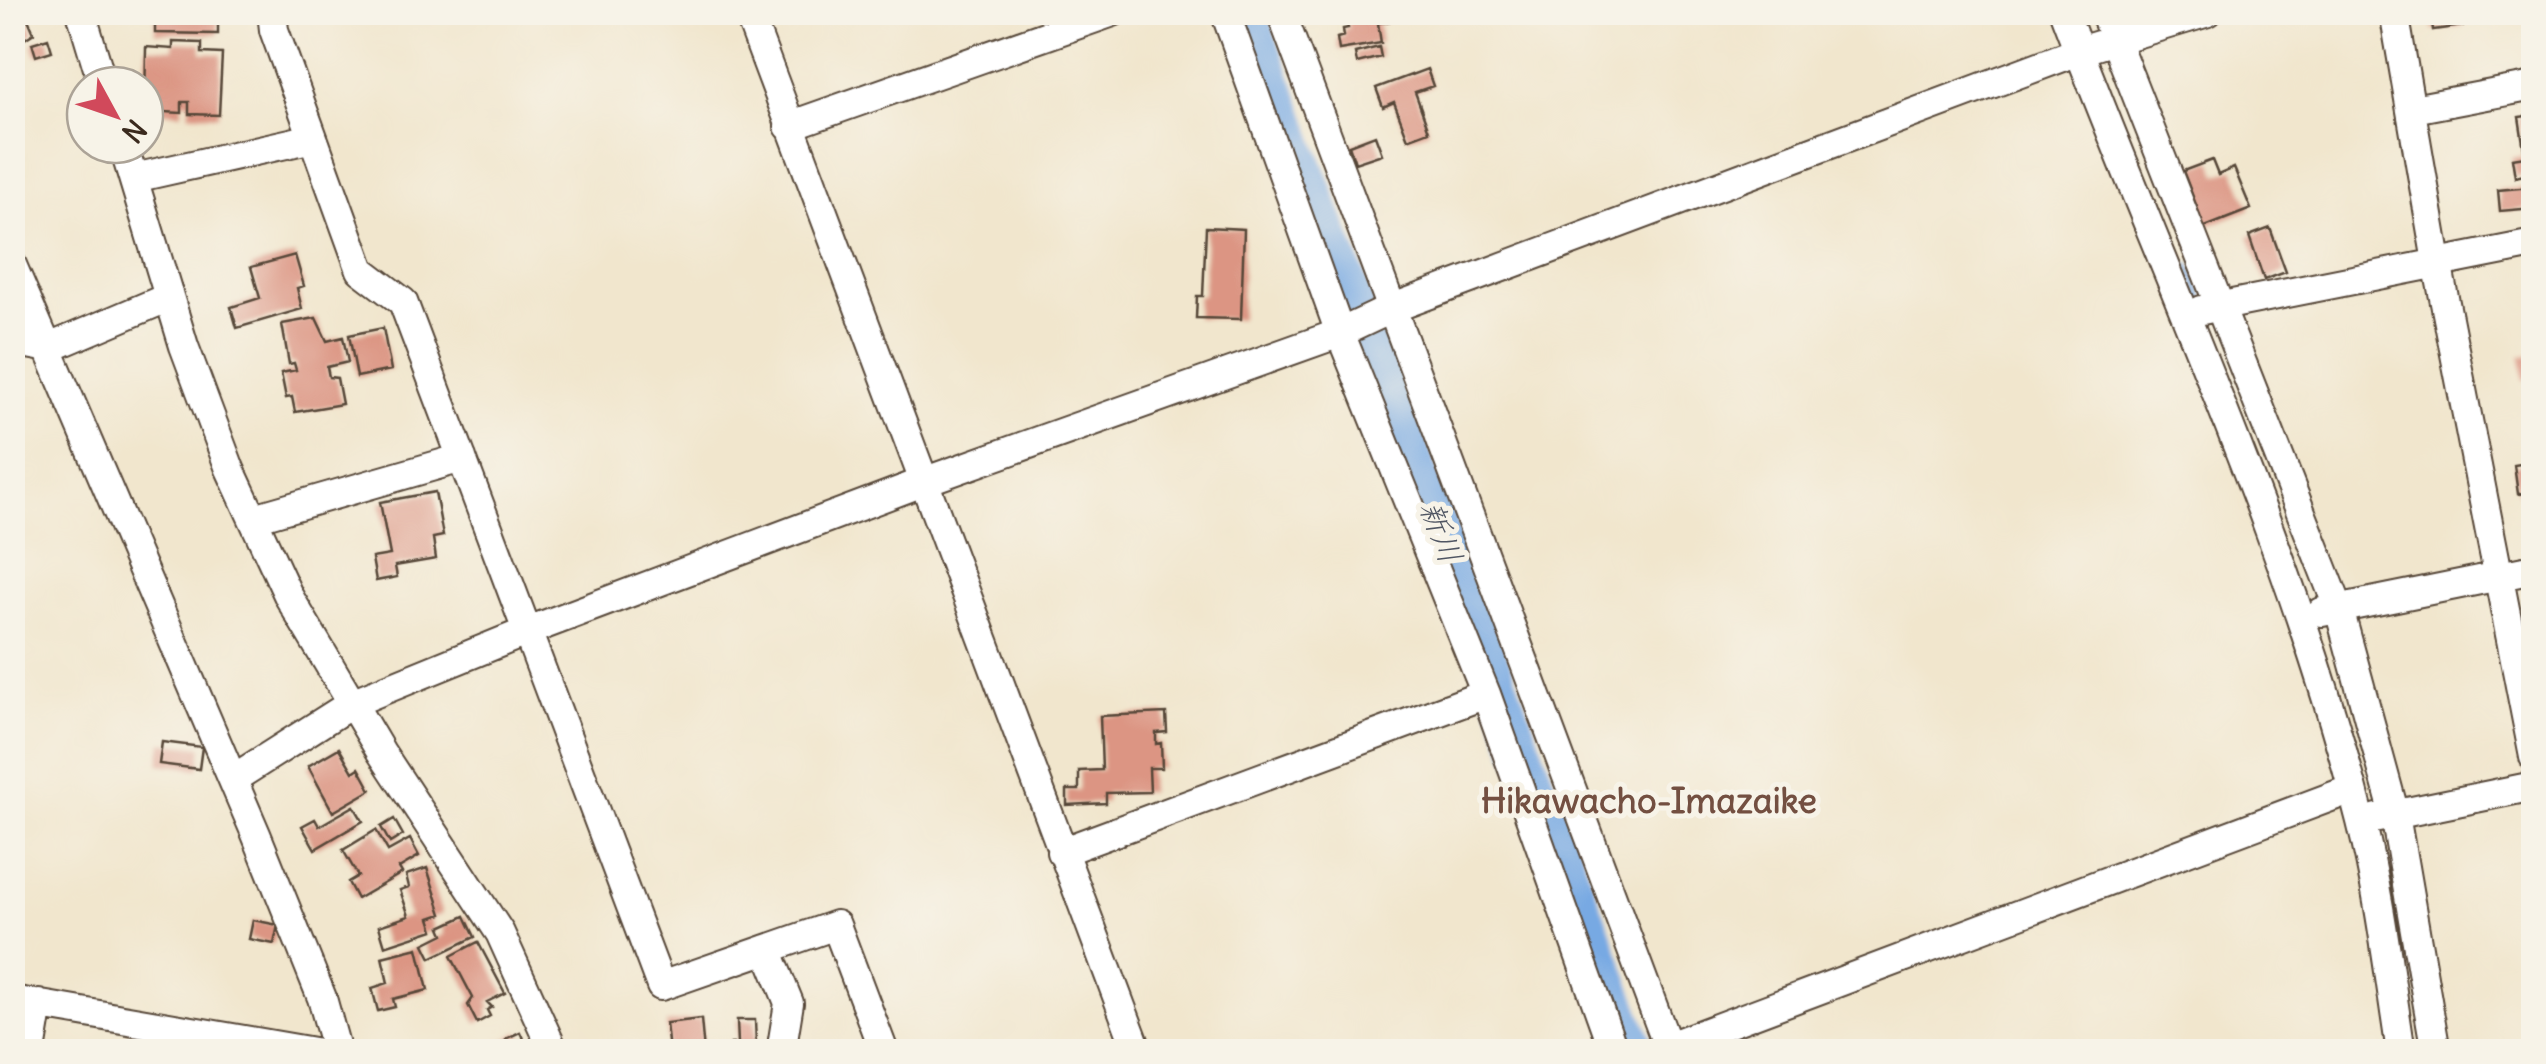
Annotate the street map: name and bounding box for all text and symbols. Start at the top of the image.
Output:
north arrow [65,65,165,165]
text: N [114,112,154,150]
water label: 新川 [1411,495,1472,569]
district label: Hikawacho-Imazaike [1481,778,1817,822]

